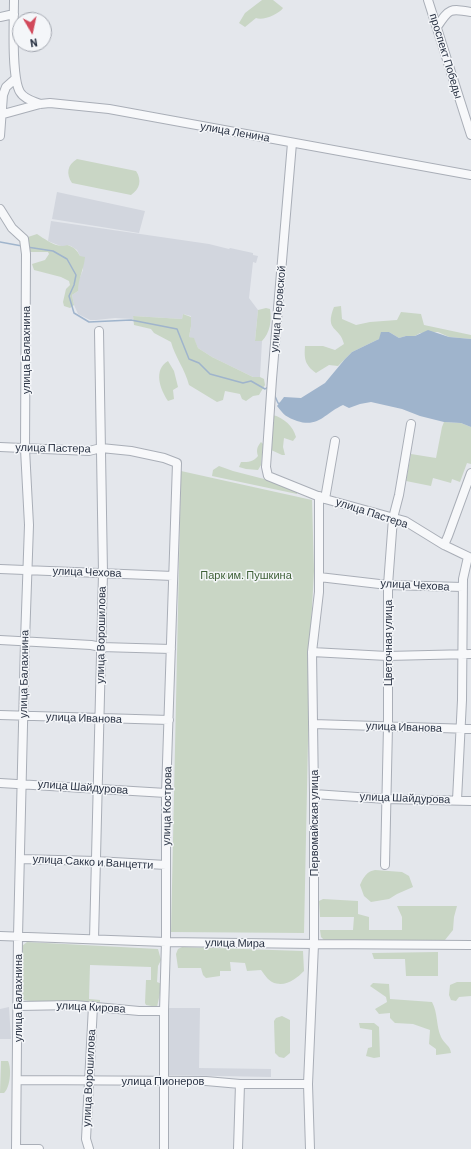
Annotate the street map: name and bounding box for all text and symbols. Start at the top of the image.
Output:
north arrow [12,12,52,52]
street label: проспект Победы [427,12,465,100]
text: N [29,36,38,50]
street label: улица Ленина [199,119,271,145]
street label: улица Перовской [268,265,288,353]
street label: улица Балахнина [19,306,33,394]
street label: улица Пастера [15,441,91,455]
street label: улица Пастера [334,495,410,531]
street label: улица Чехова [52,564,122,580]
park label: Парк им. Пушкина [200,568,292,582]
street label: улица Чехова [380,577,450,593]
street label: улица Ворошилова [94,586,108,684]
street label: Цветочная улица [381,600,395,686]
street label: улица Балахнина [17,630,31,718]
street label: улица Иванова [46,710,122,726]
street label: улица Иванова [366,719,442,735]
street label: улица Кострова [160,766,174,846]
street label: Первомайская улица [307,770,321,876]
street label: улица Шайдурова [37,777,129,797]
street label: улица Шайдурова [359,790,451,806]
street label: улица Сакко и Ванцетти [32,852,154,872]
street label: улица Мира [205,936,265,950]
street label: улица Балахнина [11,954,25,1042]
street label: улица Кирова [56,999,126,1015]
street label: улица Ворошилова [80,1029,98,1127]
street label: улица Пионеров [122,1074,204,1088]

